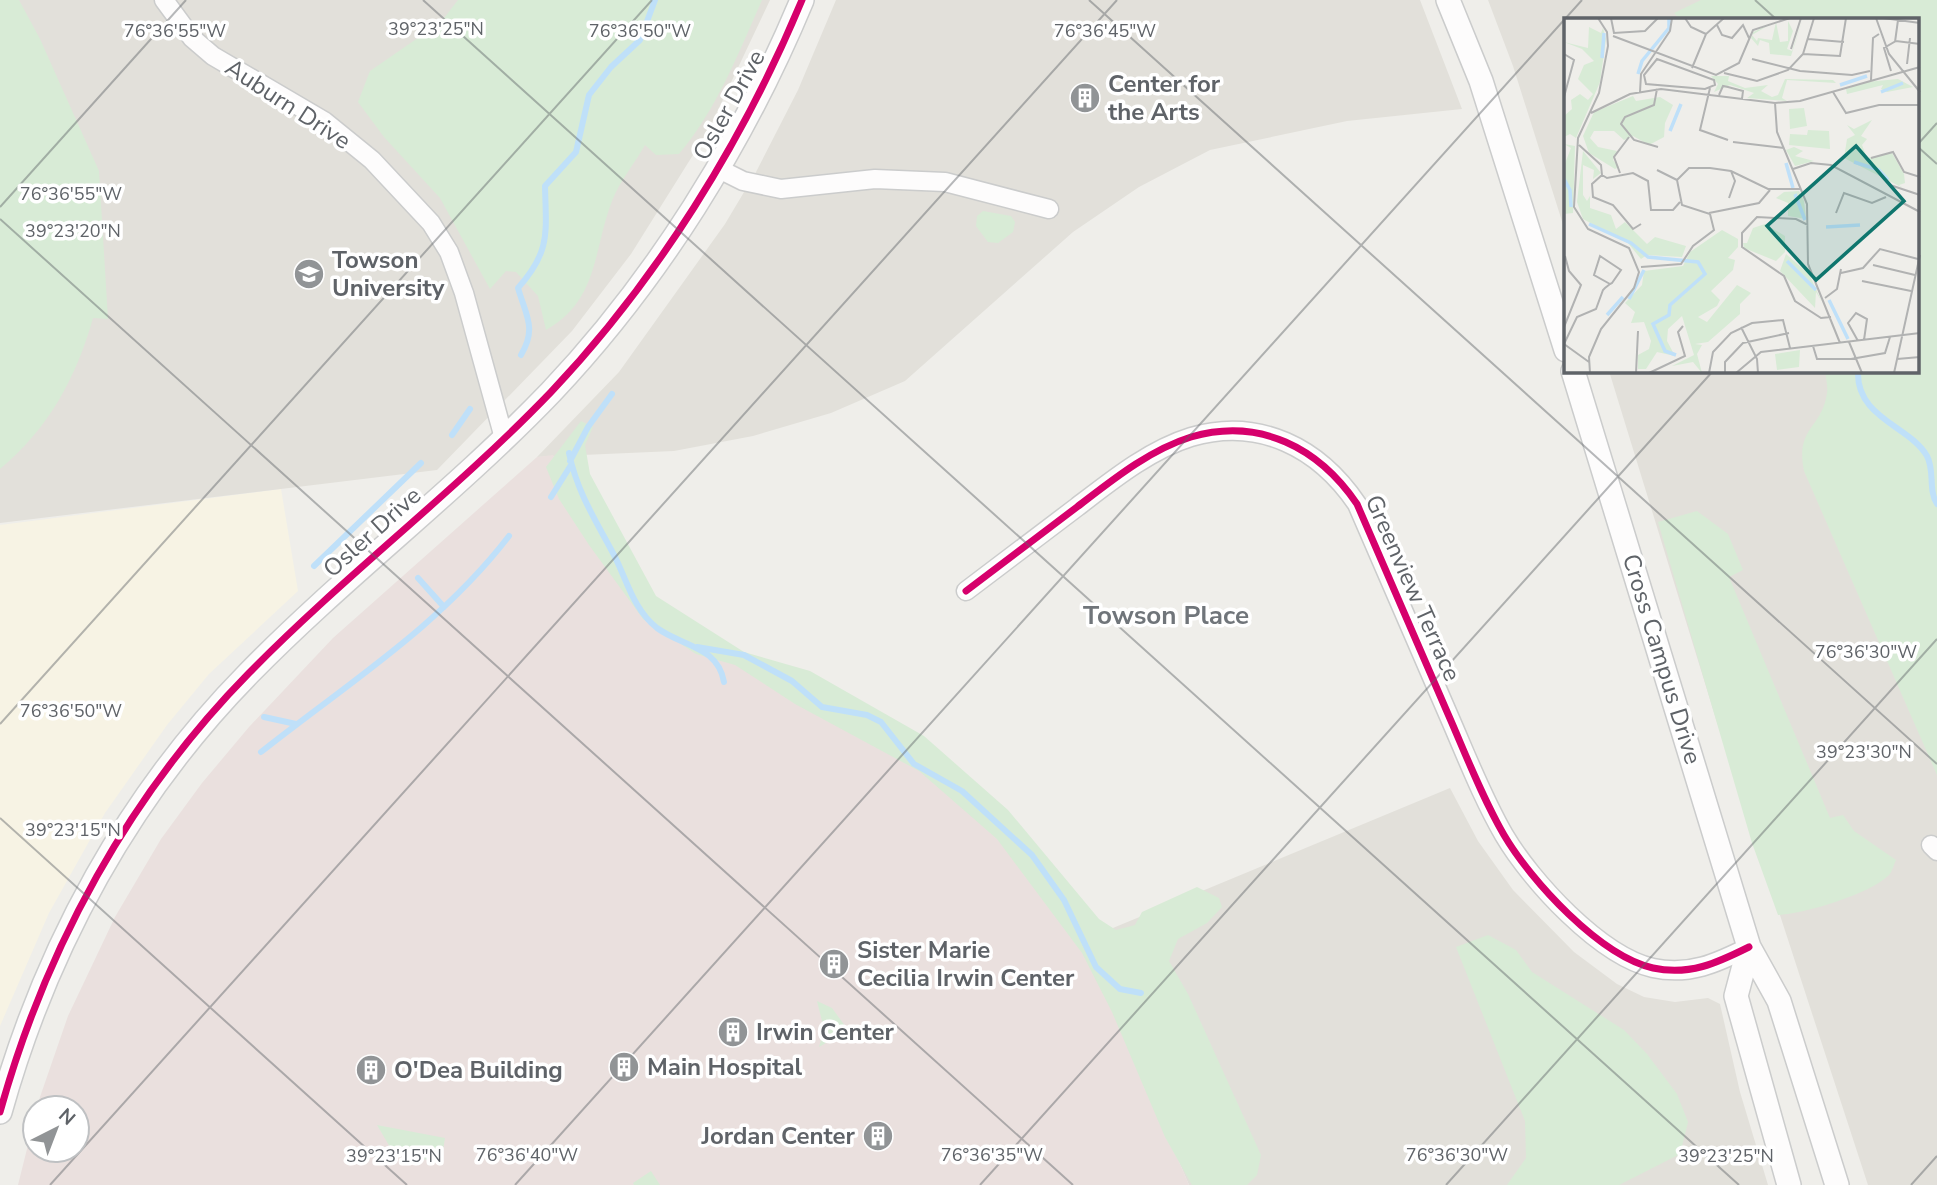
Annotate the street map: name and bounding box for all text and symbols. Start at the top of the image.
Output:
text: 39°23'25"N [388,17,484,41]
inset map [1564,18,1920,373]
text: 76°36'55"W [124,19,226,43]
text: 76°36'50"W [589,19,691,43]
text: 76°36'45"W [1054,19,1156,43]
street label: Osler Drive [686,44,772,166]
street label: Auburn Drive [219,51,357,157]
place label: Center for the Arts [1108,68,1221,128]
building icon: Center for the Arts [1068,81,1102,115]
text: 76°36'55"W [20,182,122,206]
text: 39°23'20"N [25,219,121,243]
place label: Towson University [332,244,445,304]
school or university icon: Towson University [292,257,326,291]
street label: Osler Drive [316,479,428,585]
street label: Greenview Terrace [1358,490,1468,686]
street label: Cross Campus Drive [1615,550,1709,768]
district label: Towson Place [1083,598,1249,633]
text: 76°36'30"W [1815,640,1917,664]
text: 76°36'50"W [20,699,122,723]
text: 39°23'30"N [1816,740,1912,764]
text: 39°23'15"N [25,818,121,842]
place label: Sister Marie Cecilia Irwin Center [857,934,1075,994]
building icon: Sister Marie Cecilia Irwin Center [817,947,851,981]
building icon: Irwin Center [716,1015,750,1049]
place label: Irwin Center [756,1016,895,1048]
building icon: Main Hospital [607,1050,641,1084]
place label: Main Hospital [647,1051,803,1083]
building icon: O'Dea Building [354,1053,388,1087]
place label: O'Dea Building [394,1054,563,1086]
north arrow [21,1094,91,1164]
text: N [53,1103,81,1132]
building icon: Jordan Center [861,1119,895,1153]
place label: Jordan Center [700,1120,856,1152]
text: 76°36'40"W [476,1143,578,1167]
text: 76°36'35"W [941,1143,1043,1167]
text: 76°36'30"W [1406,1143,1508,1167]
text: 39°23'15"N [346,1144,442,1168]
text: 39°23'25"N [1678,1144,1774,1168]

